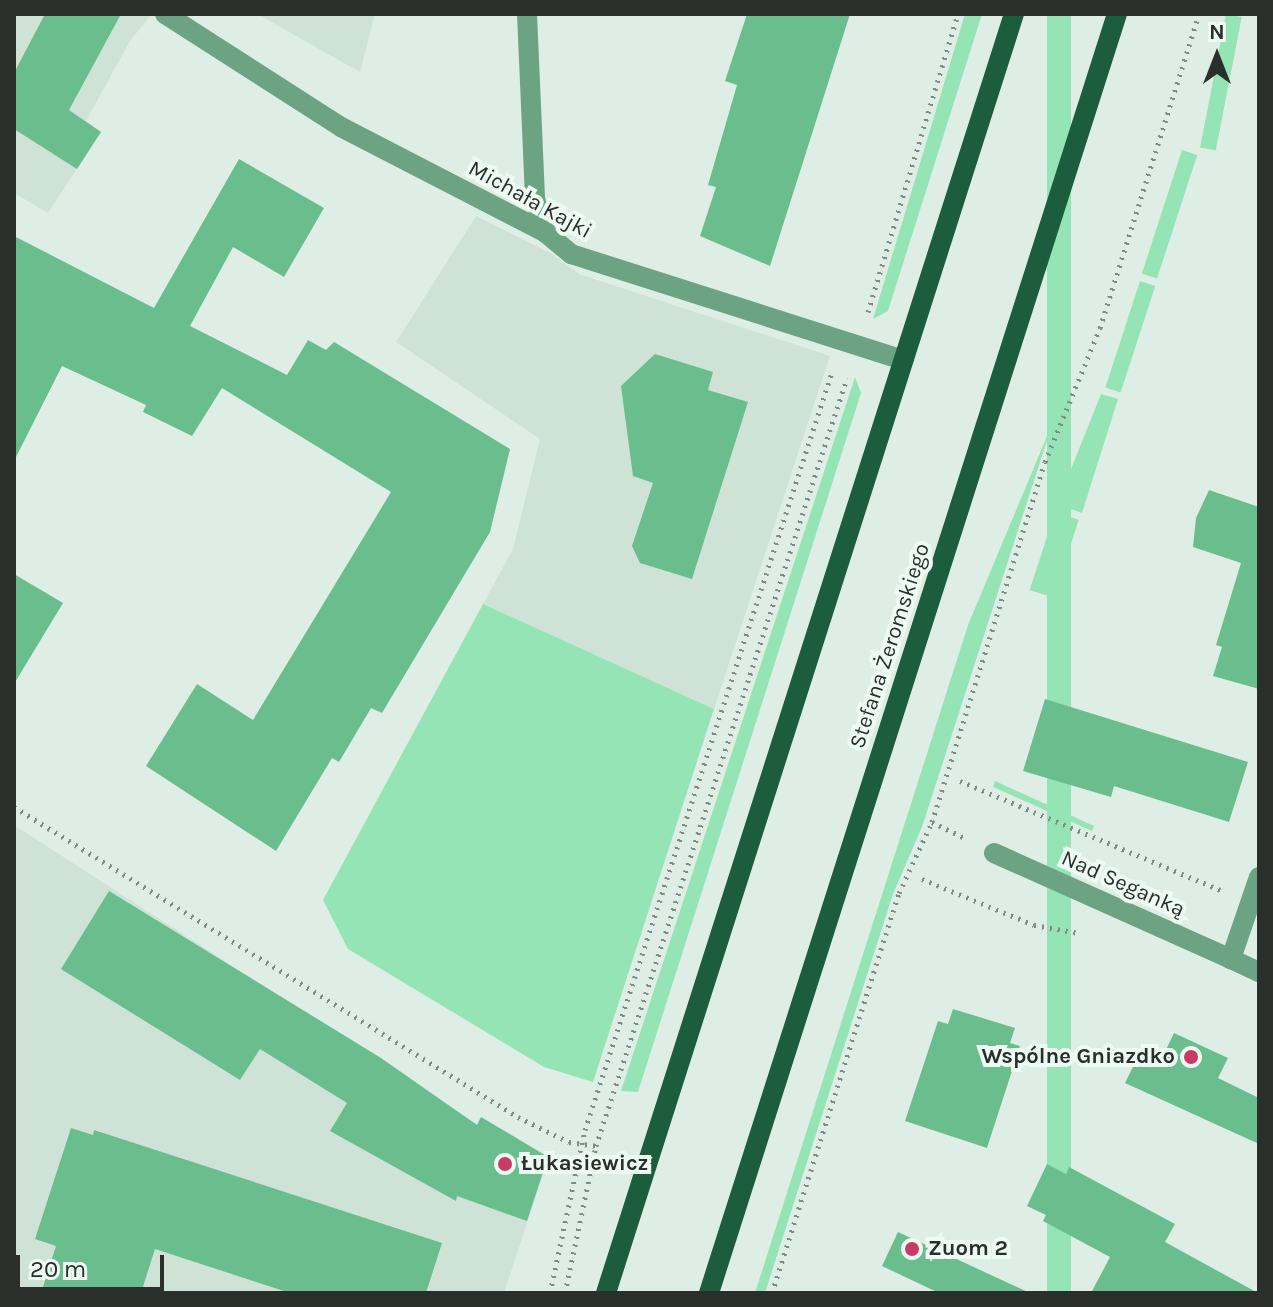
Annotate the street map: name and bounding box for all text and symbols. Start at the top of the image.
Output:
north arrow [1177,16,1257,96]
text: N [1209,19,1225,45]
street label: Michała Kajki [464,155,596,245]
street label: Stefana Żeromskiego [844,540,936,752]
street label: Nad Seganką [1057,845,1189,923]
place label: Wspólne Gniazdko [982,1044,1175,1070]
marker: Wspólne Gniazdko [1182,1048,1200,1066]
place label: Łukasiewicz [521,1151,648,1177]
marker: Łukasiewicz [496,1155,514,1173]
place label: Zuom 2 [928,1236,1008,1262]
scale bar [20,1239,168,1289]
marker: Zuom 2 [903,1240,921,1258]
text: 20 m [30,1255,86,1283]

